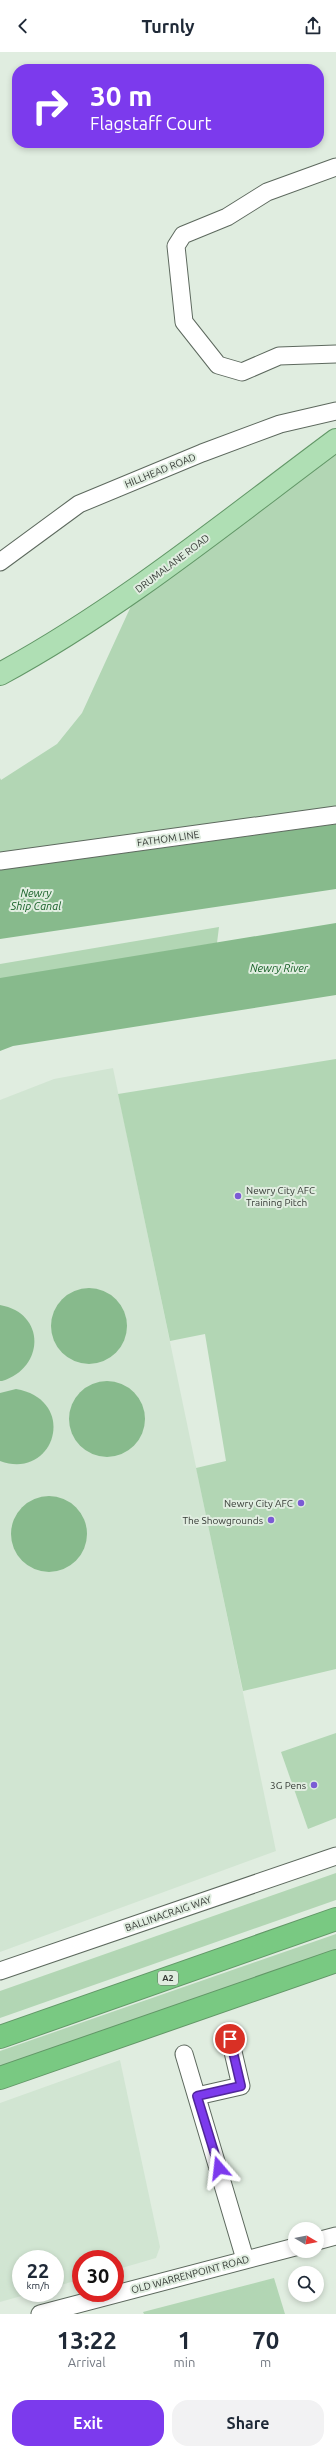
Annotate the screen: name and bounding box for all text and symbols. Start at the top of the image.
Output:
icon: back [12,15,34,37]
icon: share [302,15,324,37]
text: Turnly [141,16,195,36]
icon: right [24,80,76,132]
text: 30 m [90,80,152,111]
text: Flagstaff Court [90,113,211,133]
street label: HILLHEAD ROAD [123,451,197,490]
street label: DRUMALANE ROAD [133,532,211,595]
street label: FATHOM LINE [136,829,200,848]
water label: Newry Ship Canal [10,887,61,912]
water label: Newry River [250,962,309,974]
place label: Newry City AFC Training Pitch [246,1185,315,1208]
marker: Newry City AFC Training Pitch [233,1191,243,1201]
place label: Newry City AFC [224,1498,293,1509]
marker: Newry City AFC [296,1498,306,1508]
place label: The Showgrounds [182,1515,263,1526]
marker: The Showgrounds [266,1515,276,1525]
place label: 3G Pens [270,1780,306,1791]
marker: 3G Pens [309,1780,319,1790]
street label: BALLINACRAIG WAY [124,1893,213,1933]
road number: A2 [158,1971,178,1985]
pin [213,2022,247,2056]
icon: arrive [219,2028,241,2050]
position arrow [198,2147,240,2189]
north arrow [288,2222,324,2258]
map controls [288,2222,324,2302]
speed limit sign: 30 [72,2250,124,2302]
street label: OLD WARRENPOINT ROAD [130,2253,250,2296]
text: 22 [27,2259,49,2282]
button: search [288,2266,324,2302]
text: km/h [26,2280,50,2291]
text: 13:22 [57,2327,117,2354]
text: 1 [178,2327,191,2354]
text: 70 [252,2327,279,2354]
text: Arrival [68,2355,106,2369]
text: min [174,2355,195,2369]
text: m [260,2355,271,2369]
button: Exit [12,2400,164,2446]
button: Share [172,2400,324,2446]

